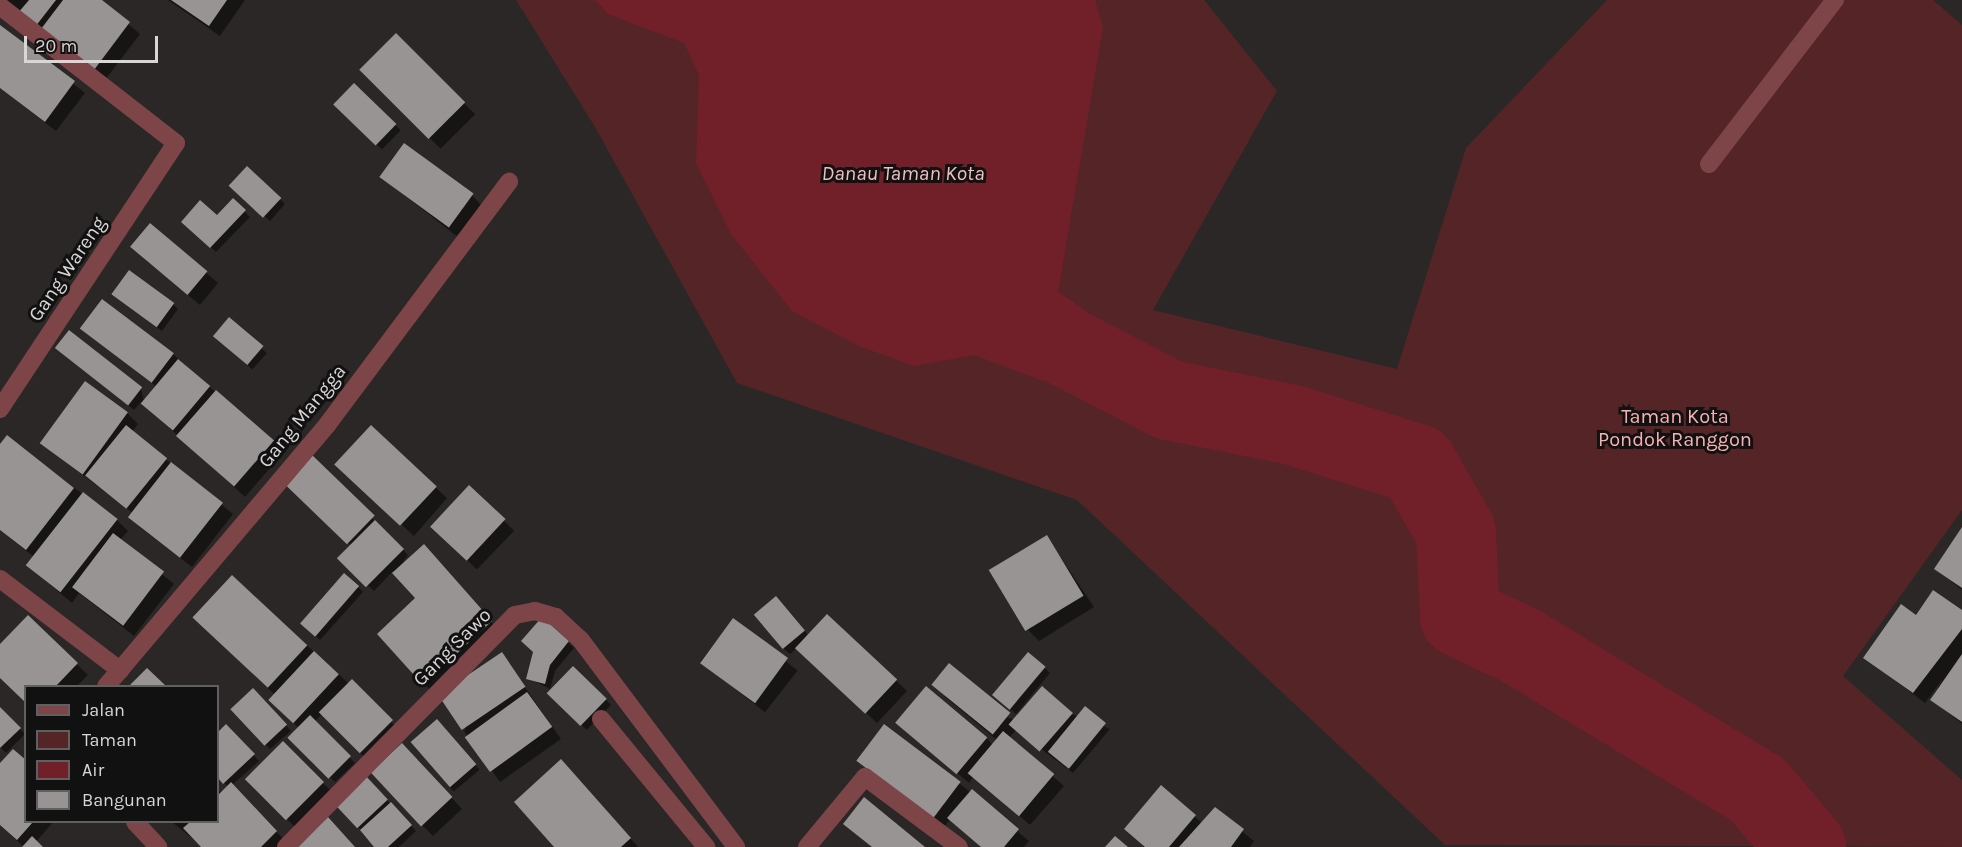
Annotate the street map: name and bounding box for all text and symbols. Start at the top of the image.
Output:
scale bar [27,24,160,62]
text: 20 m [35,35,77,57]
water label: Danau Taman Kota [821,160,985,186]
street label: Gang Wareng [23,212,111,326]
street label: Gang Mangga [253,360,351,472]
park label: Taman Kota Pondok Ranggon [1598,404,1752,451]
street label: Gang Sawo [408,603,496,691]
legend [24,685,219,823]
text: Jalan [82,699,125,721]
text: Taman [82,729,137,751]
text: Air [82,759,104,781]
text: Bangunan [82,789,167,811]

